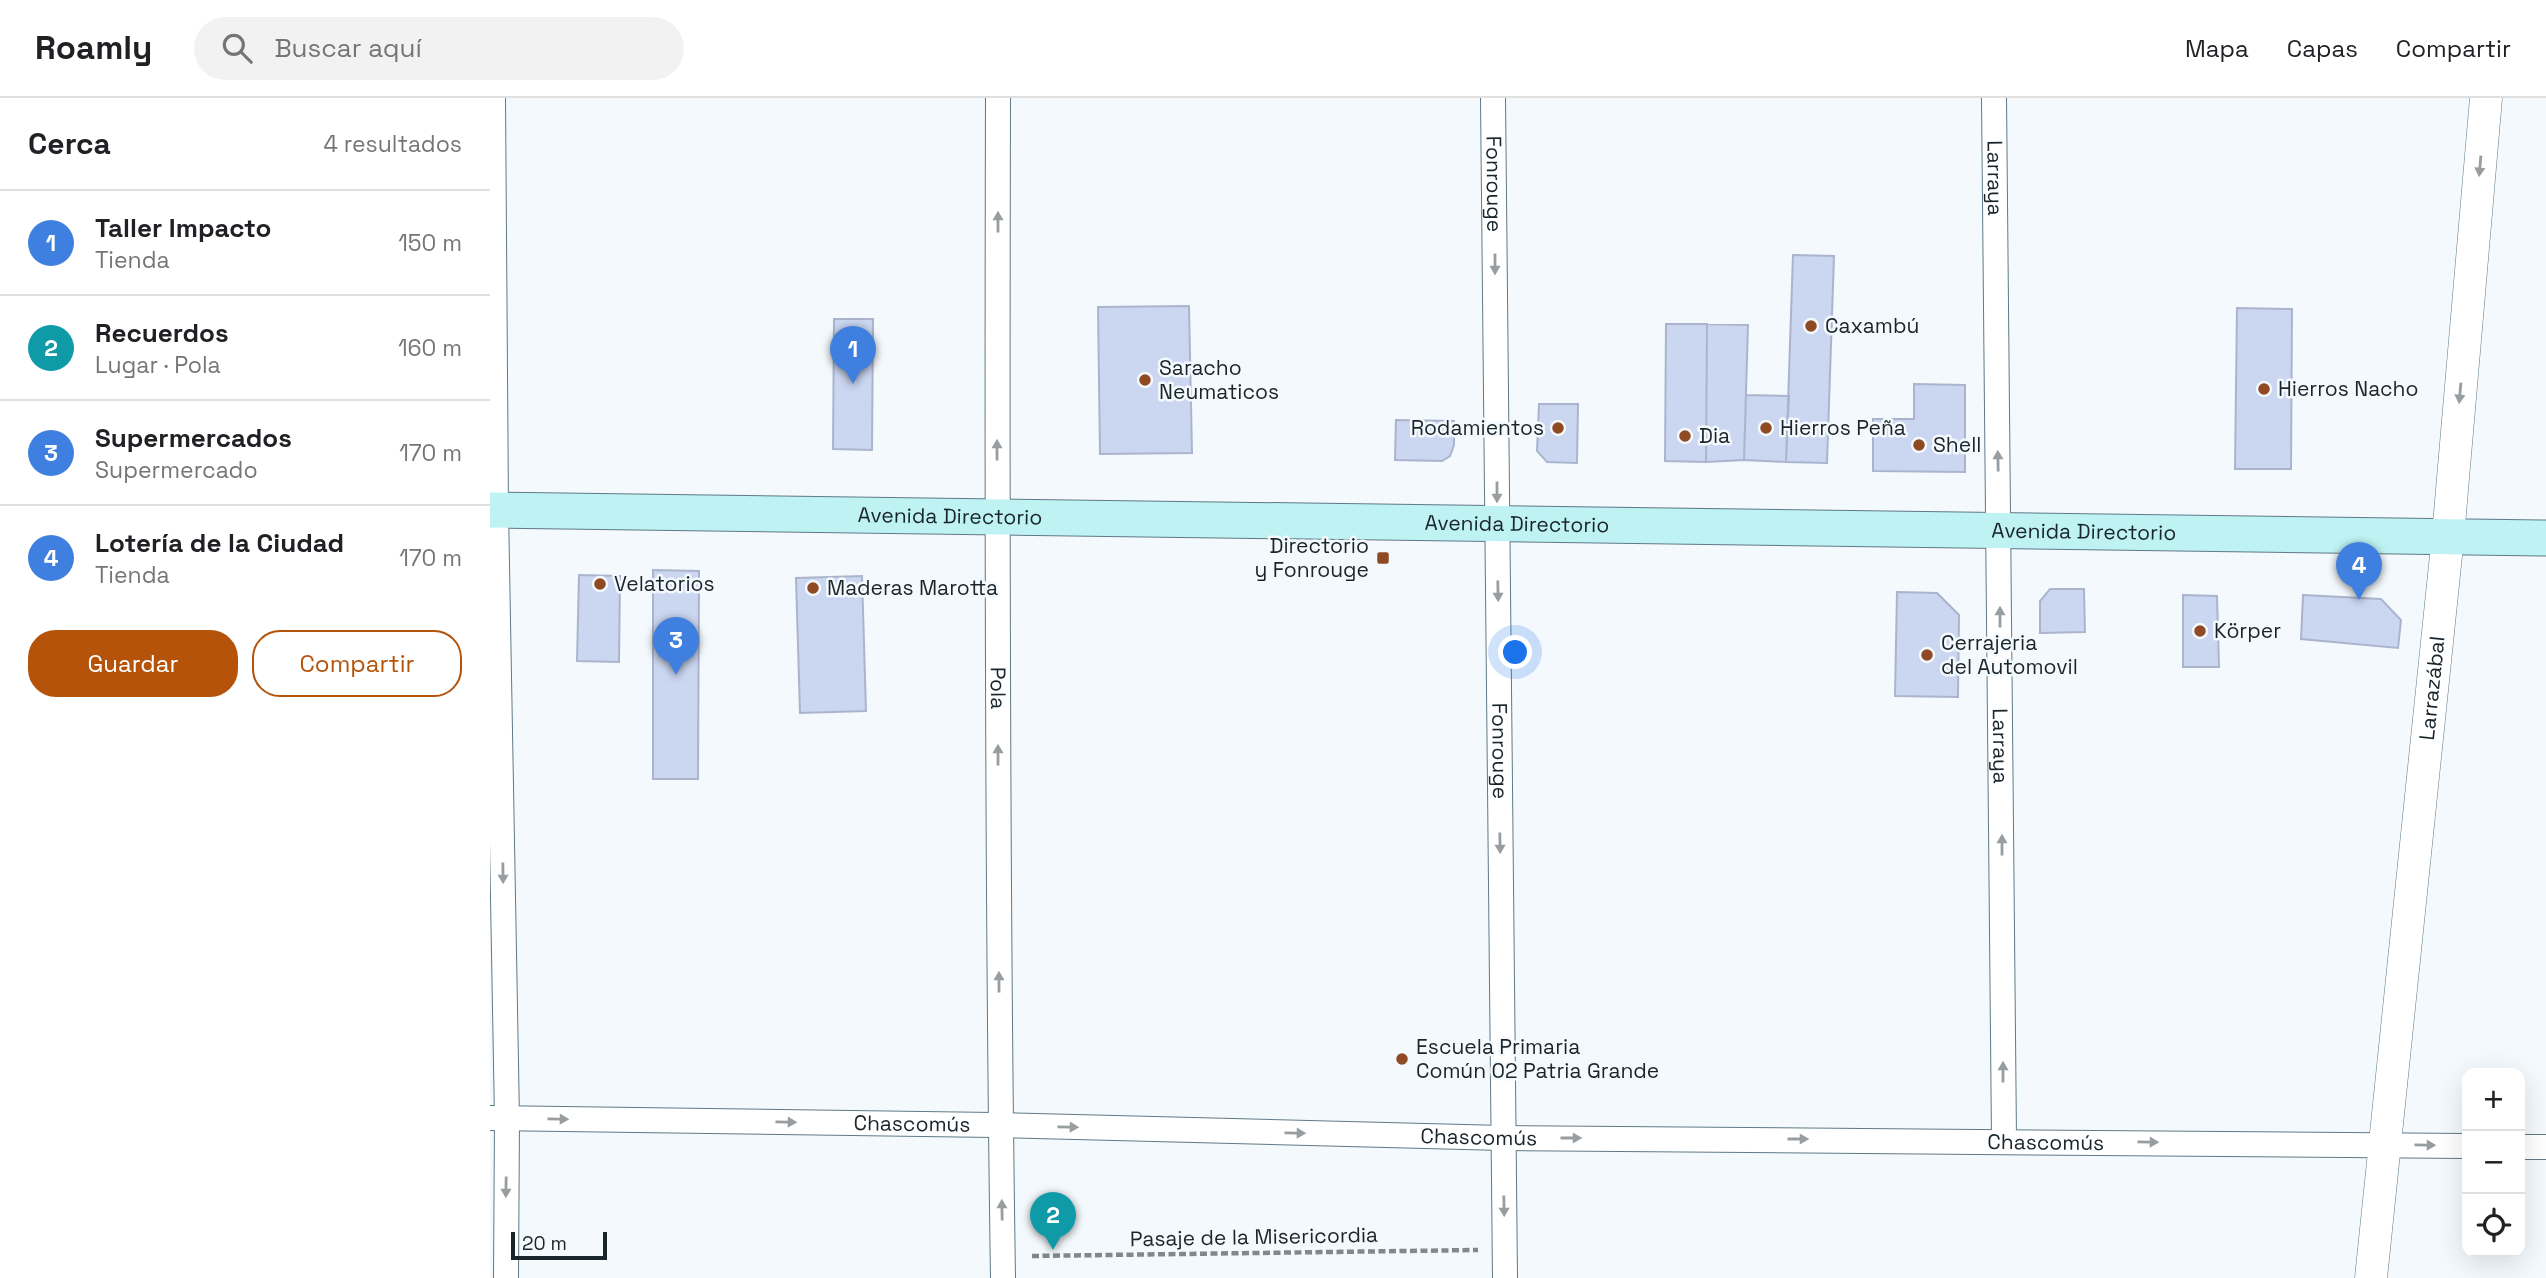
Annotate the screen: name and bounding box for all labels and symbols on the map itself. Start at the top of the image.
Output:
street label: Fonrouge [1480,136,1508,232]
street label: Larraya [1981,140,2009,216]
one-way arrow [2474,155,2485,177]
one-way arrow [992,211,1004,233]
one-way arrow [1489,253,1501,275]
place label: Caxambú [1825,312,1919,339]
marker: Caxambú [1803,318,1819,334]
pin: 1 [830,326,876,384]
place label: Saracho Neumaticos [1159,354,1279,405]
marker: Saracho Neumaticos [1137,372,1153,388]
place label: Hierros Nacho [2278,375,2418,402]
marker: Hierros Nacho [2256,381,2272,397]
one-way arrow [2454,382,2465,404]
place label: Rodamientos [1411,414,1544,441]
place label: Hierros Peña [1780,414,1906,441]
marker: Rodamientos [1550,420,1566,436]
marker: Hierros Peña [1758,420,1774,436]
place label: Dia [1699,422,1730,449]
marker: Dia [1677,428,1693,444]
place label: Shell [1933,431,1981,458]
marker: Shell [1911,437,1927,453]
one-way arrow [991,438,1003,460]
one-way arrow [1992,450,2004,472]
one-way arrow [1491,481,1503,503]
street label: Avenida Directorio [857,501,1043,531]
street label: Avenida Directorio [1424,509,1610,538]
street label: Avenida Directorio [1991,516,2176,546]
place label: Directorio y Fonrouge [1254,532,1369,583]
pin: 4 [2336,542,2382,600]
marker: Directorio y Fonrouge [1375,550,1391,566]
place label: Velatorios [614,570,715,597]
place label: Maderas Marotta [827,574,998,601]
marker: Velatorios [592,576,608,592]
marker: Maderas Marotta [805,580,821,596]
one-way arrow [1492,580,1503,602]
one-way arrow [1994,606,2006,628]
pin: 3 [653,617,699,675]
place label: Körper [2214,617,2281,644]
marker: Körper [2192,623,2208,639]
place label: Cerrajeria del Automovil [1941,629,2078,680]
your location [1498,635,1532,669]
street label: Larrazábal [2413,635,2451,742]
marker: Cerrajeria del Automovil [1919,647,1935,663]
street label: Pola [985,667,1012,709]
street label: Fonrouge [1486,703,1514,799]
street label: Larraya [1987,708,2015,784]
one-way arrow [992,744,1004,766]
one-way arrow [1494,832,1506,854]
one-way arrow [1996,833,2008,855]
one-way arrow [497,862,509,884]
one-way arrow [993,971,1005,993]
place label: Escuela Primaria Común 02 Patria Grande [1416,1033,1659,1084]
marker: Escuela Primaria Común 02 Patria Grande [1394,1051,1410,1067]
one-way arrow [1997,1061,2009,1083]
street label: Chascomús [853,1109,971,1138]
one-way arrow [547,1113,569,1125]
one-way arrow [775,1116,797,1128]
one-way arrow [1057,1121,1079,1132]
street label: Chascomús [1420,1122,1537,1151]
one-way arrow [1285,1127,1307,1138]
street label: Chascomús [1987,1128,2104,1156]
one-way arrow [1560,1133,1582,1144]
one-way arrow [1788,1134,1810,1145]
one-way arrow [2138,1136,2160,1148]
one-way arrow [2414,1139,2436,1151]
one-way arrow [501,1176,512,1198]
pin: 2 [1030,1192,1076,1250]
one-way arrow [1498,1196,1510,1218]
one-way arrow [996,1199,1007,1221]
street label: Pasaje de la Misericordia [1130,1221,1378,1252]
scale bar [511,1229,607,1261]

